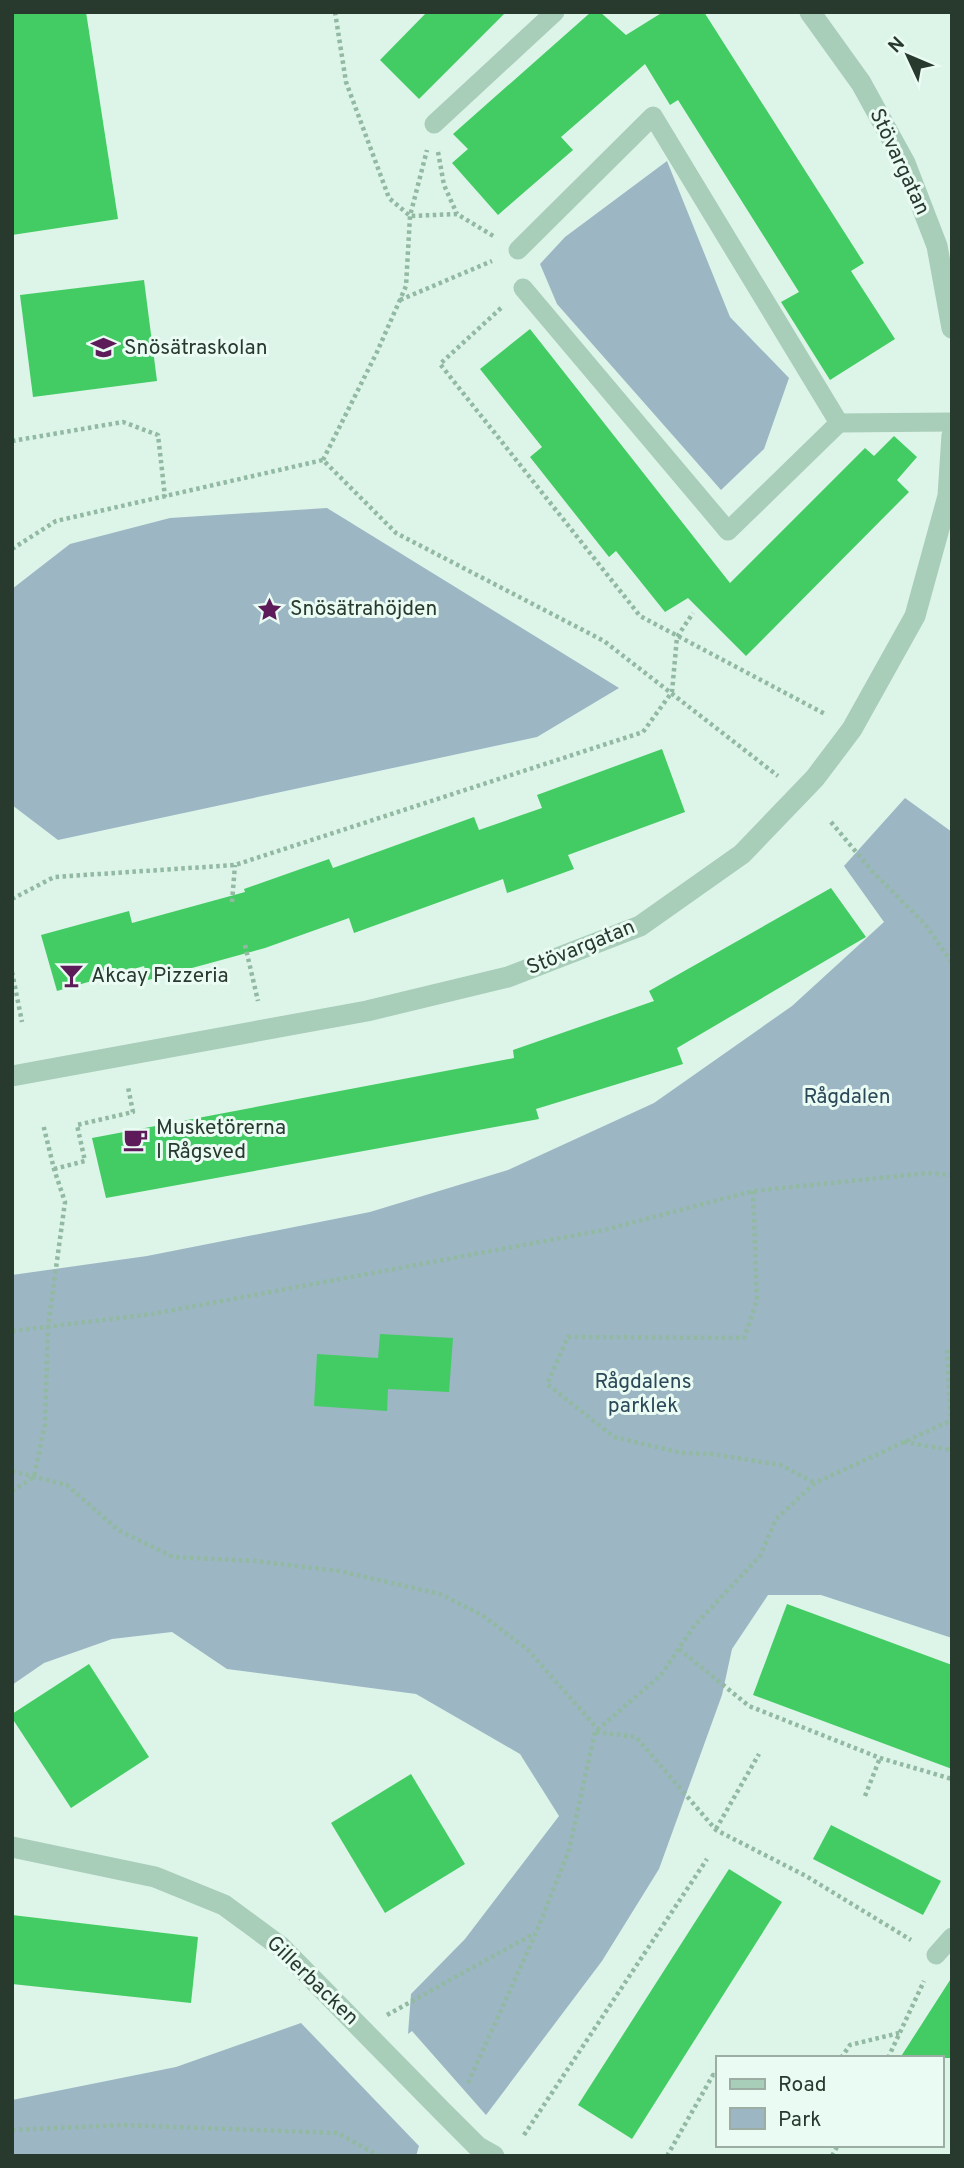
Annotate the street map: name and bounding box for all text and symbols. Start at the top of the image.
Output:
north arrow [873,21,943,91]
text: N [884,32,911,59]
street label: Stövargatan [863,104,935,220]
school or university icon: Snösätraskolan [90,334,118,362]
place label: Snösätraskolan [124,335,268,362]
place icon: Snösätrahöjden [256,595,284,623]
place label: Snösätrahöjden [290,596,437,623]
street label: Stövargatan [523,914,639,982]
bar icon: Akcay Pizzeria [57,962,85,990]
place label: Akcay Pizzeria [91,963,229,990]
park label: Rågdalen [803,1084,891,1111]
place label: Musketörerna I Rågsved [156,1115,286,1166]
cafe icon: Musketörerna I Rågsved [122,1126,150,1154]
park label: Rågdalens parklek [595,1369,692,1420]
street label: Gillerbacken [260,1930,364,2032]
legend [716,2056,943,2147]
text: Road [778,2072,827,2099]
text: Park [778,2107,821,2134]

